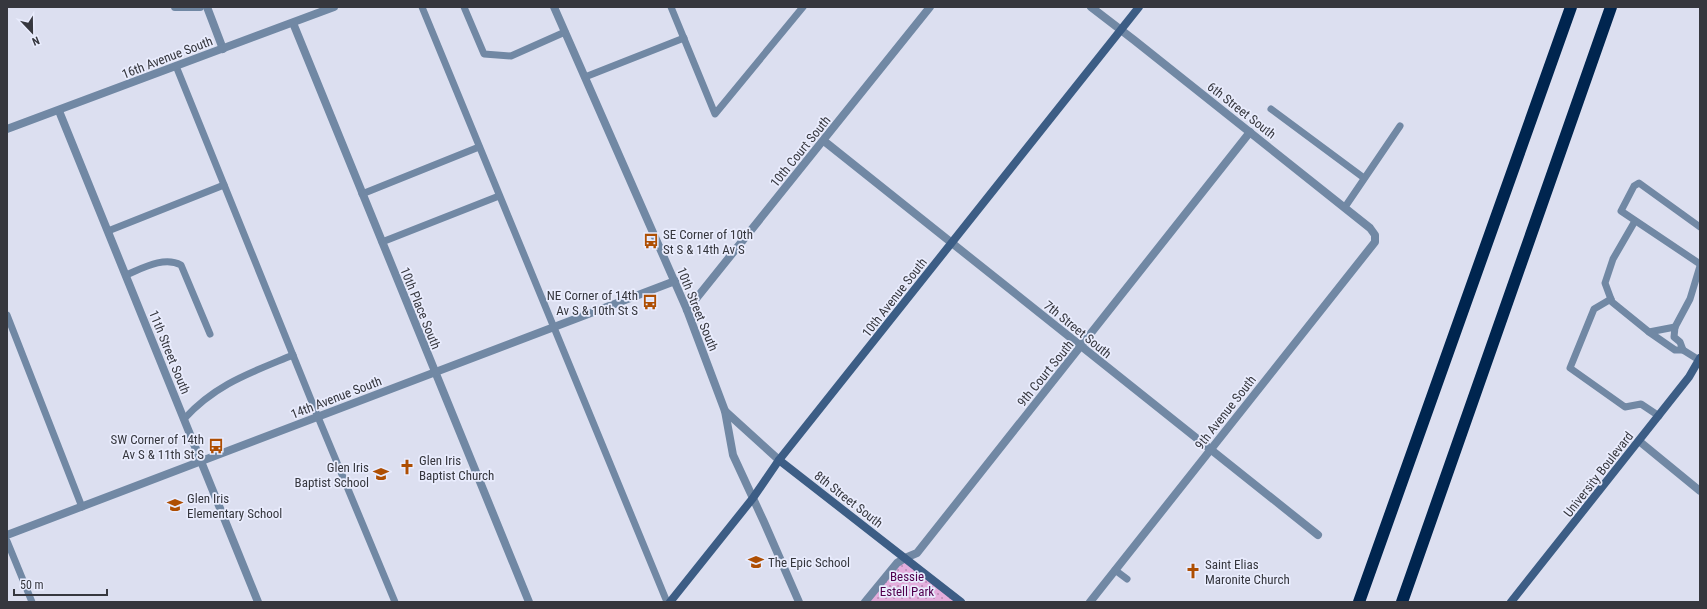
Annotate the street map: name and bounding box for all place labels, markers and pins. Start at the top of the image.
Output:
place label: SE Corner of 10th St S & 14th Av S [663,227,753,257]
bus stop icon: SE Corner of 10th St S & 14th Av S [642,232,660,250]
place label: NE Corner of 14th Av S & 10th St S [547,288,638,318]
bus stop icon: NE Corner of 14th Av S & 10th St S [641,293,659,311]
place label: SW Corner of 14th Av S & 11th St S [111,432,204,462]
bus stop icon: SW Corner of 14th Av S & 11th St S [207,437,225,455]
place label: Glen Iris Baptist Church [419,453,494,483]
church icon: Glen Iris Baptist Church [398,458,416,476]
place label: Glen Iris Baptist School [295,460,369,490]
school or university icon: Glen Iris Baptist School [372,465,390,483]
place label: Glen Iris Elementary School [187,491,282,521]
school or university icon: Glen Iris Elementary School [166,496,184,514]
school or university icon: The Epic School [747,553,765,571]
place label: The Epic School [768,555,850,570]
place label: Saint Elias Maronite Church [1205,557,1290,587]
church icon: Saint Elias Maronite Church [1184,562,1202,580]

